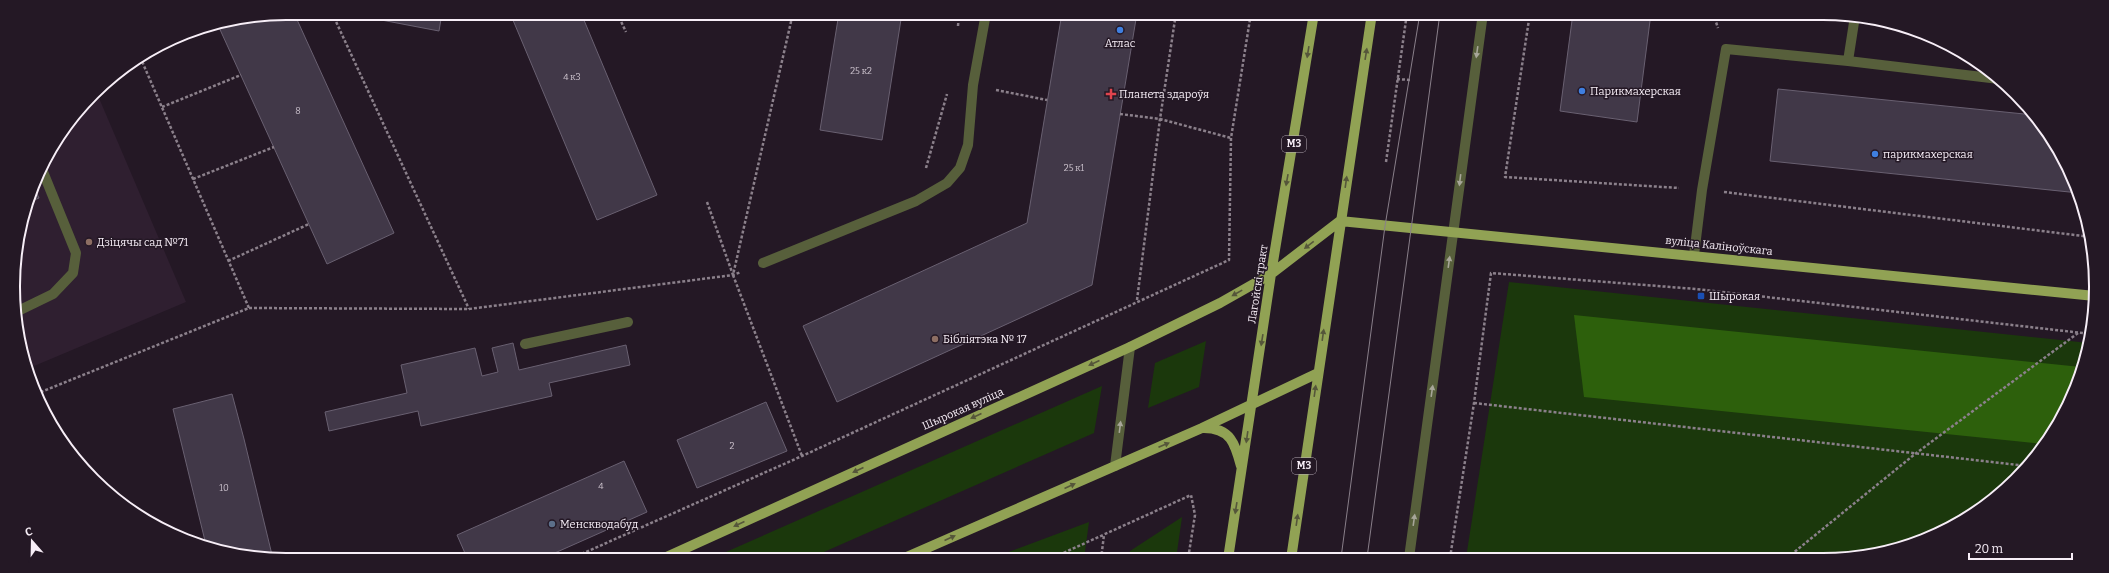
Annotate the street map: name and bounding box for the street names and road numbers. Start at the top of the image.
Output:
road number: М3 [1282,136,1306,152]
street label: вуліца Каліноўскага [1665,234,1773,258]
street label: Лагойскі тракт [1245,243,1271,324]
street label: Шырокая вуліца [920,385,1006,433]
road number: М3 [1292,458,1316,474]

